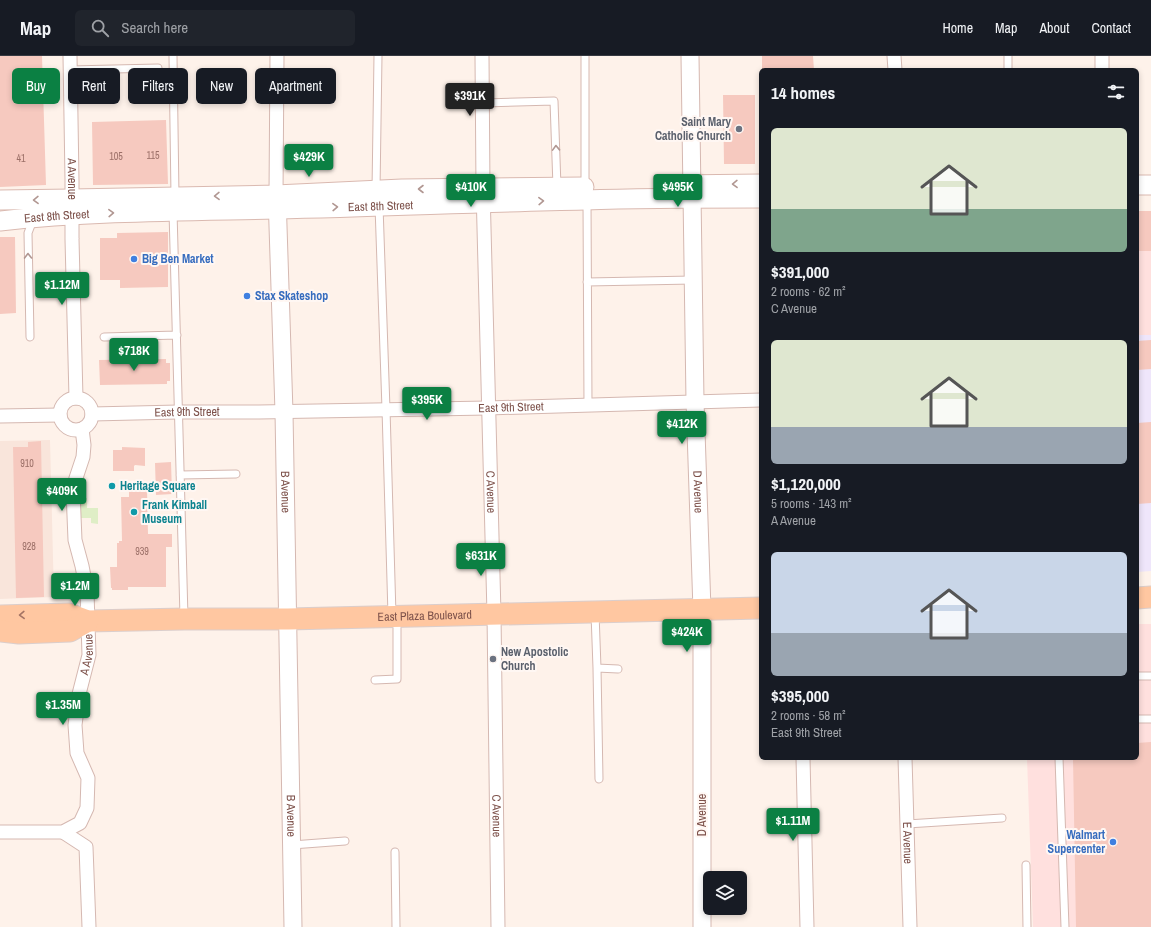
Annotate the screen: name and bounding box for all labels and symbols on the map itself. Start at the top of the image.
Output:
pin: $391K [442,83,498,117]
place label: Saint Mary Catholic Church [655,114,732,144]
marker: Saint Mary Catholic Church [734,124,744,134]
pin: $429K [281,144,337,178]
one-way arrow [551,145,560,151]
house number: 115 [146,149,160,162]
house number: 105 [109,150,123,163]
house number: 41 [16,152,26,165]
street label: A Avenue [64,157,80,200]
pin: $410K [443,174,499,208]
pin: $495K [650,174,706,208]
one-way arrow [732,180,738,188]
one-way arrow [418,185,424,193]
one-way arrow [214,192,220,200]
one-way arrow [33,196,39,204]
street label: East 8th Street [348,197,414,215]
one-way arrow [538,197,544,205]
one-way arrow [332,203,338,211]
street label: East 8th Street [24,206,90,227]
one-way arrow [108,209,114,217]
place label: Big Ben Market [142,251,214,267]
one-way arrow [24,253,32,259]
marker: Big Ben Market [129,254,139,264]
pin: $1.12M [29,272,95,306]
place label: Stax Skateshop [255,288,328,304]
marker: Stax Skateshop [242,291,252,301]
pin: $718K [106,338,162,372]
pin: $395K [399,387,455,421]
street label: East 9th Street [478,398,544,416]
street label: East 9th Street [154,404,220,421]
pin: $412K [654,411,710,445]
house number: 910 [20,457,34,470]
street label: C Avenue [482,470,499,513]
street label: D Avenue [689,470,707,513]
street label: B Avenue [277,471,294,513]
pin: $409K [34,478,90,512]
place label: Heritage Square [120,478,196,494]
marker: Heritage Square [107,481,117,491]
place label: Frank Kimball Museum [142,497,207,527]
marker: Frank Kimball Museum [129,507,139,517]
house number: 928 [22,540,36,553]
pin: $631K [453,543,509,577]
house number: 939 [135,545,149,558]
pin: $1.2M [47,573,103,607]
street label: East Plaza Boulevard [377,607,472,625]
one-way arrow [19,611,25,619]
pin: $424K [659,619,715,653]
street label: A Avenue [76,634,97,678]
place label: New Apostolic Church [501,644,569,674]
marker: New Apostolic Church [488,654,498,664]
pin: $1.35M [30,692,96,726]
street label: C Avenue [488,794,505,837]
street label: D Avenue [694,794,710,836]
street label: B Avenue [283,795,299,837]
pin: $1.11M [760,808,826,842]
street label: E Avenue [899,822,916,864]
place label: Walmart Supercenter [1048,827,1106,857]
marker: Walmart Supercenter [1108,837,1118,847]

